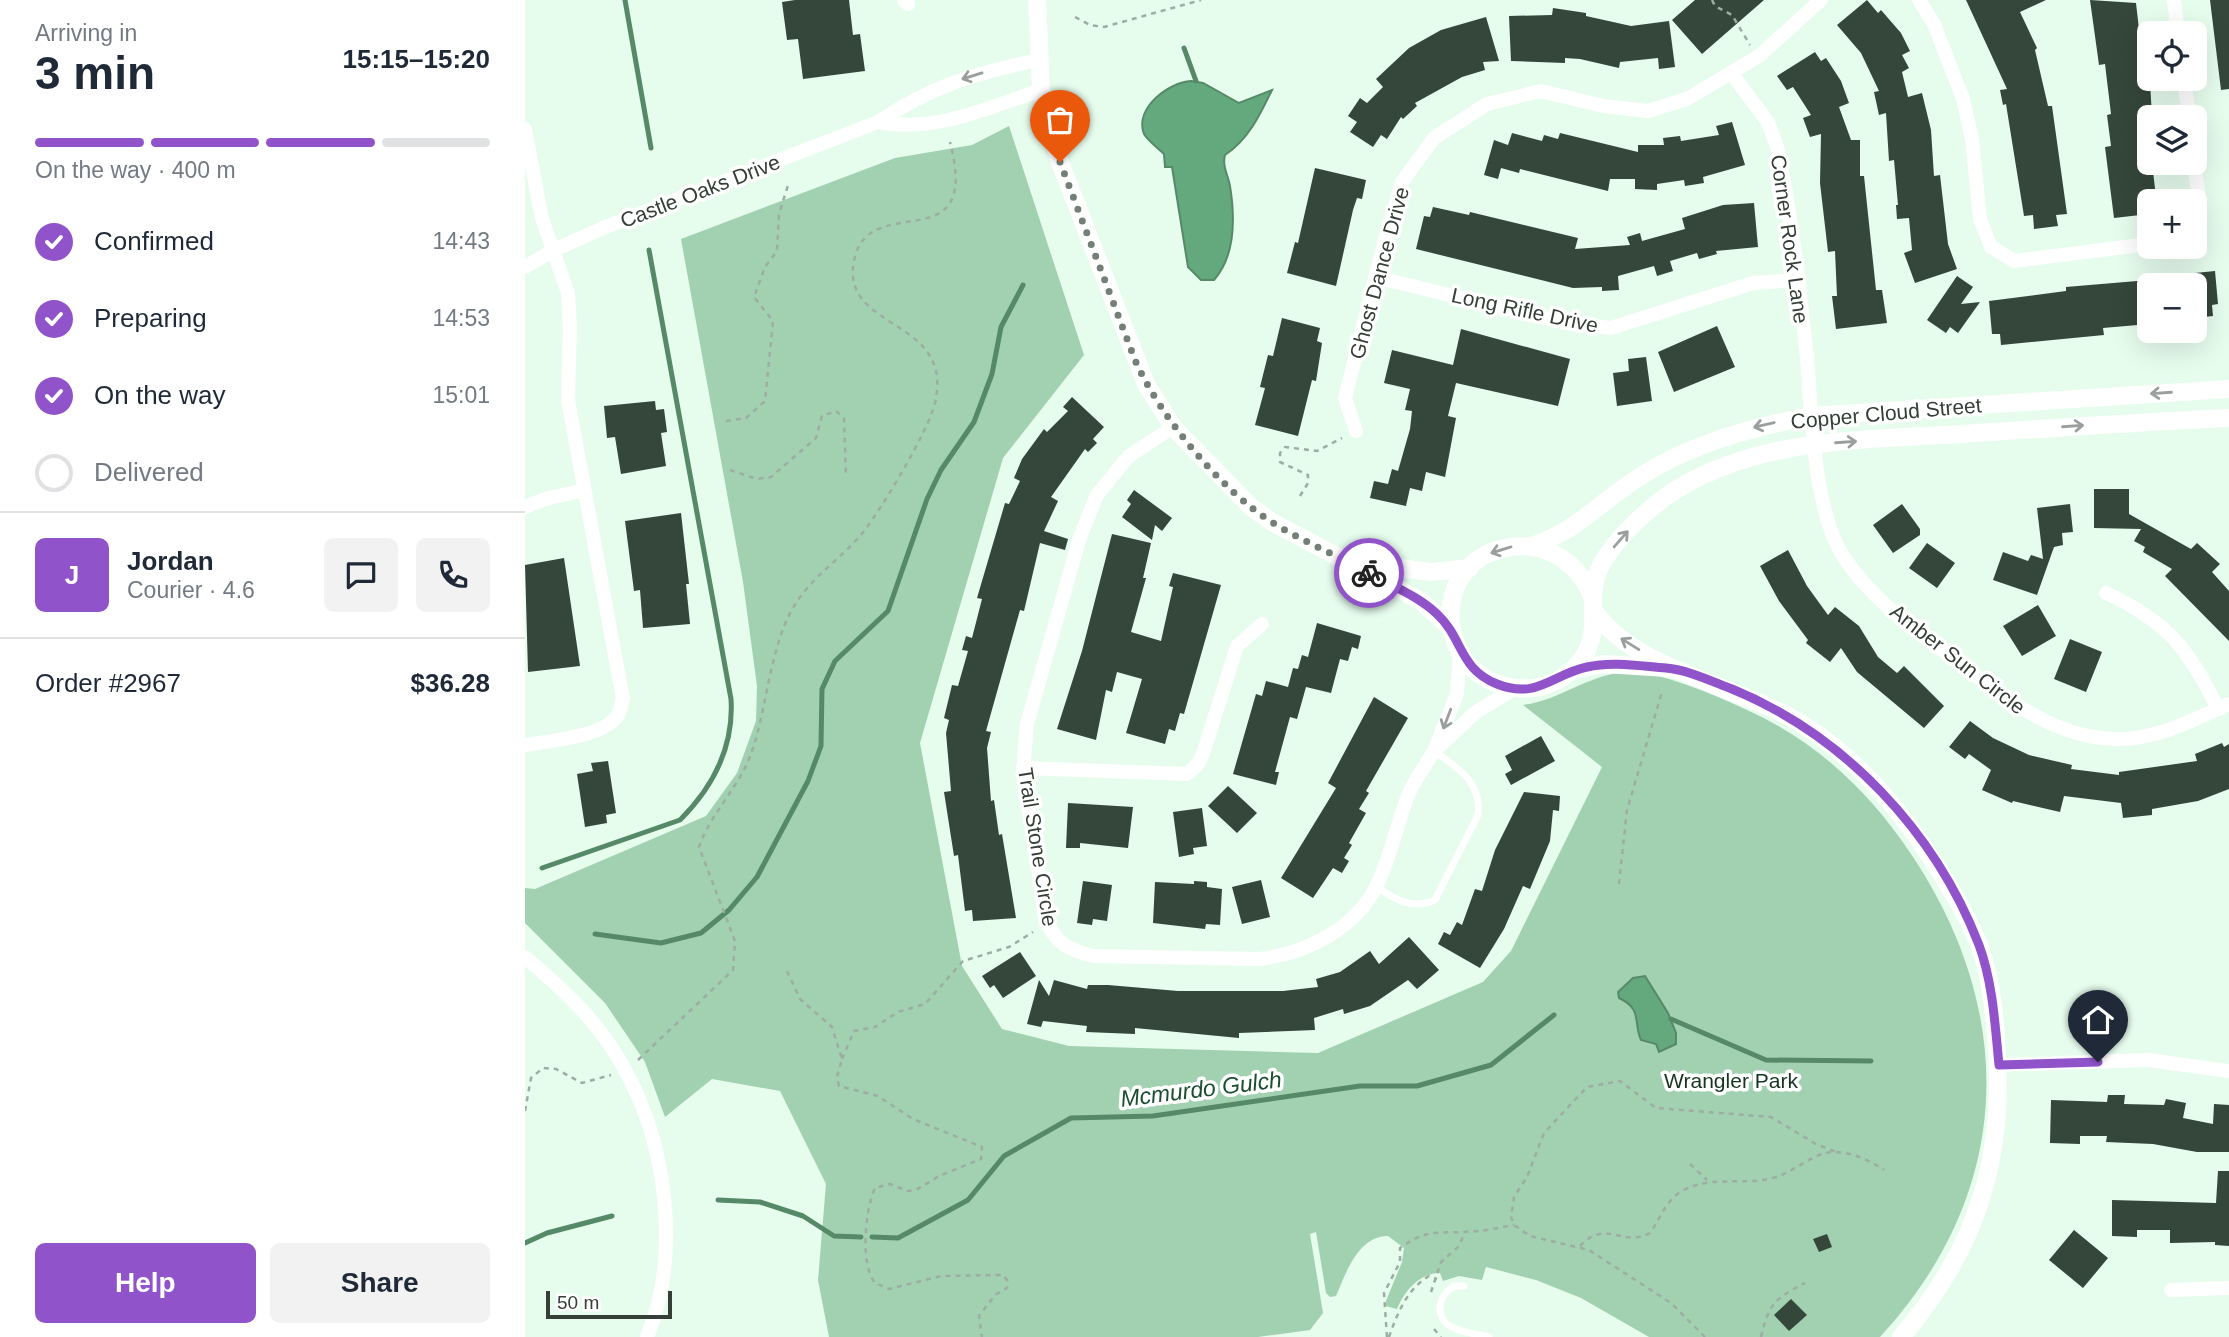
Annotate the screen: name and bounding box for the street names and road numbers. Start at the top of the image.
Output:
street label: Castle Oaks Drive [617,150,783,232]
street label: Corner Rock Lane [1767,153,1813,325]
street label: Ghost Dance Drive [1345,184,1413,362]
street label: Long Rifle Drive [1450,283,1600,337]
street label: Copper Cloud Street [1790,393,1983,433]
street label: Amber Sun Circle [1886,599,2030,719]
street label: Trail Stone Circle [1014,766,1062,928]

